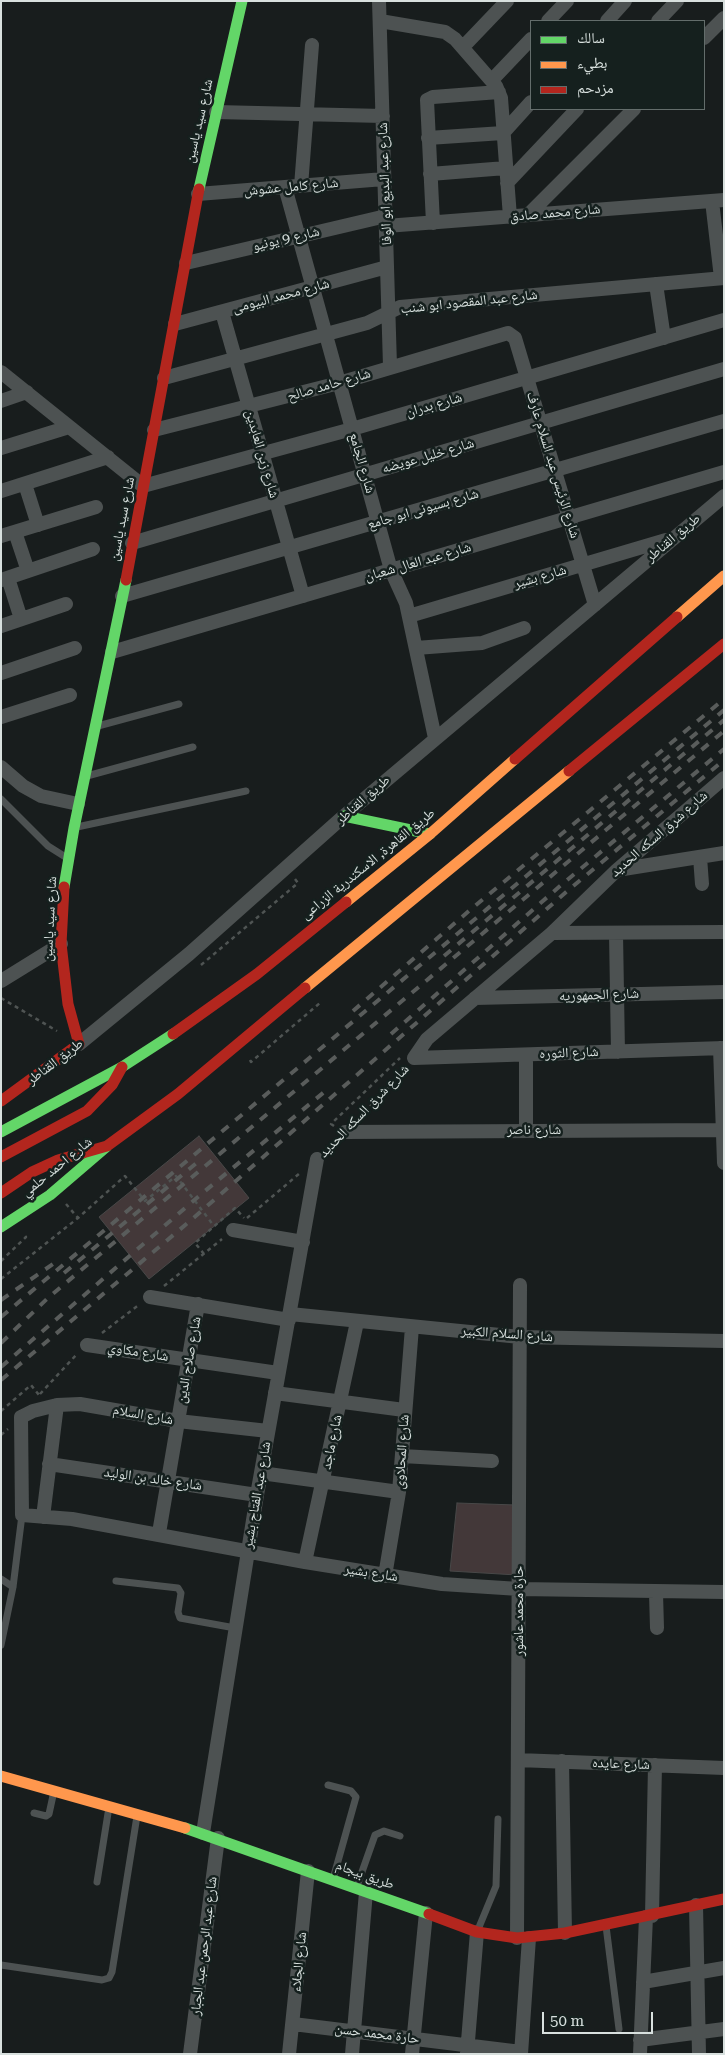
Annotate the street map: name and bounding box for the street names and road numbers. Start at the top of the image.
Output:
street label: شارع سيد ياسين [181,78,217,164]
street label: شارع عبد البديع ابو الوفا [374,122,396,246]
street label: شارع كامل عشوش [243,175,339,199]
street label: شارع محمد صادق [509,201,601,225]
street label: شارع 9 يونيو [251,223,321,255]
street label: شارع محمد البيومى [231,275,331,317]
street label: شارع عبد المقصود ابو شنب [400,286,538,318]
street label: شارع حامد صالح [285,365,373,405]
street label: شارع بدران [404,389,464,421]
street label: شارع الرئيس عبد السلام عارف [523,390,583,540]
street label: شارع زين العابدين [241,408,283,500]
street label: شارع الجامع [345,431,379,495]
street label: شارع خليل عويضه [380,435,476,477]
street label: شارع سيد ياسين [106,475,138,563]
street label: شارع بسيونى ابو جامع [366,485,480,533]
street label: طريق القناطر [642,510,704,566]
street label: شارع عبد العال شعبان [363,539,473,585]
street label: شارع بشير [512,561,568,593]
street label: طريق القناطر [332,772,394,828]
street label: شارع شرق السكه الحديد [607,787,711,881]
street label: طريق القاهرة, الاسكندرية الزراعى [298,805,438,923]
street label: شارع سيد ياسين [39,876,61,962]
street label: شارع الجمهوريه [559,985,639,1005]
street label: طريق القناطر [23,1035,87,1089]
street label: شارع الثوره [539,1044,599,1062]
street label: شارع شرق السكه الحديد [315,1061,413,1161]
street label: شارع ناصر [507,1122,561,1138]
street label: شارع احمد حلمي [18,1133,96,1201]
street label: شارع صلاح الدين [173,1315,205,1405]
street label: شارع السلام الكبير [460,1322,554,1346]
street label: شارع مكاوي [106,1339,170,1365]
street label: شارع السلام [111,1401,175,1429]
street label: شارع ماجد [318,1413,346,1471]
street label: شارع المحلاوى [391,1414,413,1490]
street label: شارع عبد الفتاح بشير [239,1440,275,1550]
street label: شارع خالد بن الوليد [103,1464,203,1494]
street label: شارع بشير [343,1560,399,1586]
street label: حارة محمد عاشور [511,1566,527,1656]
street label: شارع عايده [592,1755,650,1773]
street label: طريق بيجام [334,1857,396,1893]
street label: شارع عبد الرحمن عبد الجبار [187,1876,221,2016]
street label: شارع الجلاء [287,1931,311,1993]
street label: حارة محمد حسن [334,2020,420,2048]

